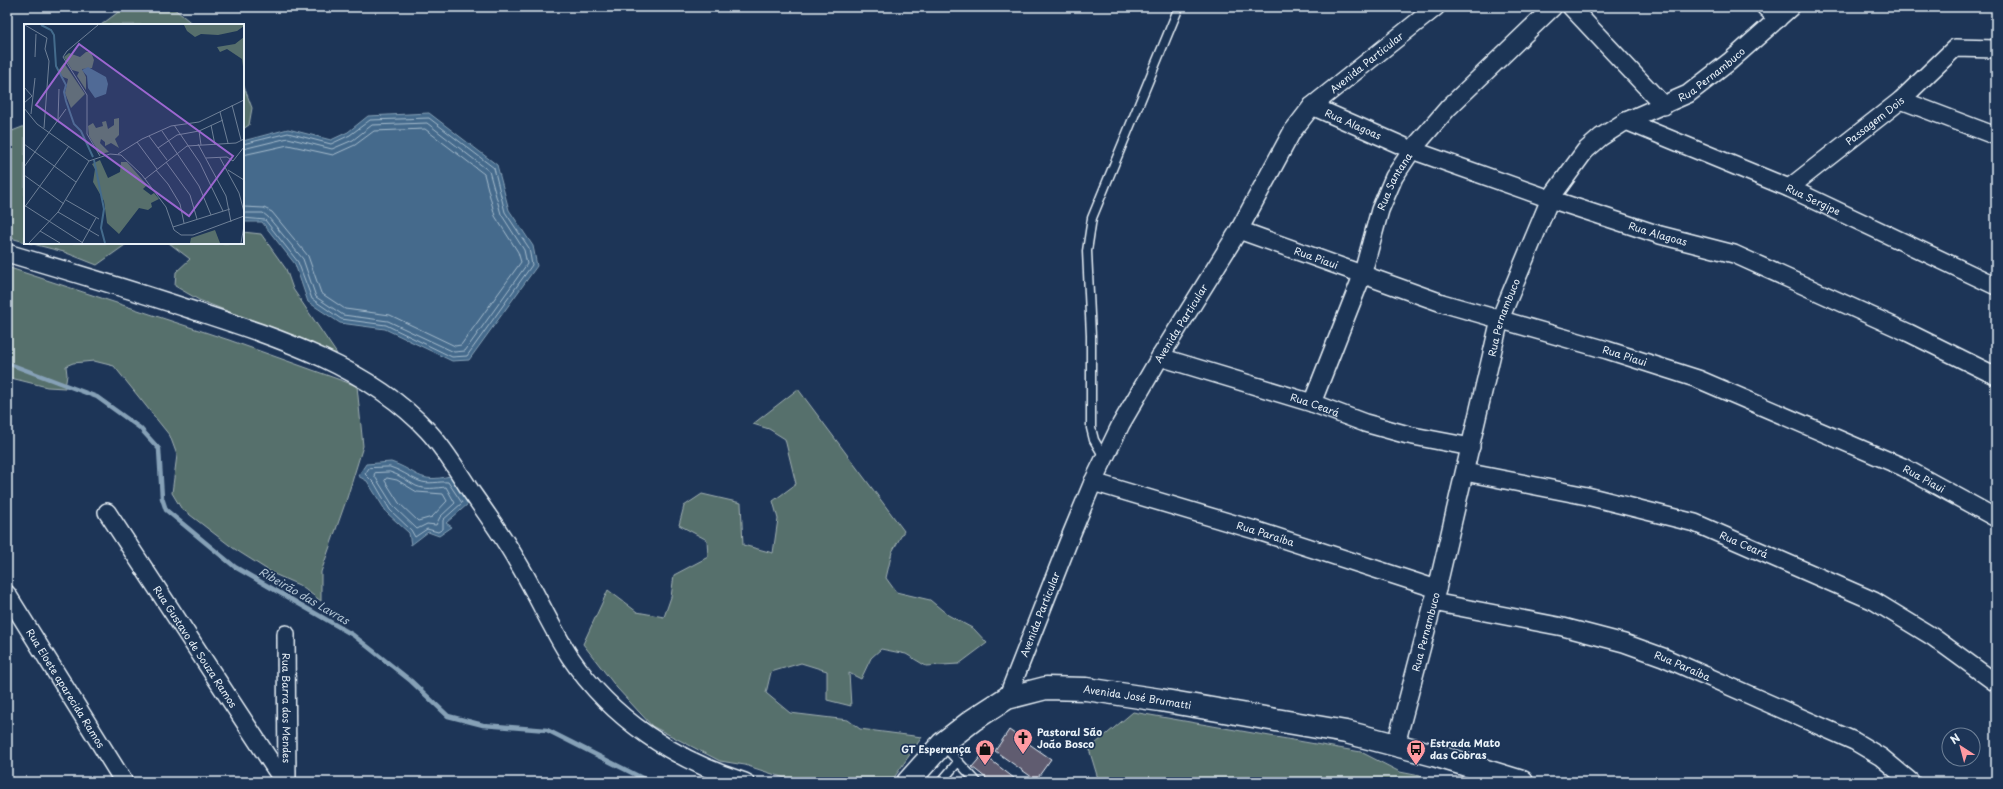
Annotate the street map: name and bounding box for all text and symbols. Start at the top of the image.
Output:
inset map [24,24,244,244]
street label: Avenida Particular [1326,28,1406,96]
street label: Rua Pernambuco [1675,43,1748,105]
street label: Passagem Dois [1842,92,1907,148]
street label: Rua Alagoas [1323,105,1384,143]
street label: Rua Santana [1373,149,1416,212]
street label: Rua Sergipe [1784,180,1843,218]
street label: Rua Alagoas [1627,217,1689,249]
street label: Rua Piaui [1292,242,1341,272]
street label: Rua Pernambuco [1484,276,1523,358]
street label: Avenida Particular [1150,281,1211,365]
street label: Rua Piaui [1601,341,1649,369]
street label: Rua Ceará [1289,389,1342,420]
street label: Rua Piaui [1901,461,1948,496]
street label: Rua Paraíba [1235,517,1297,550]
street label: Rua Ceará [1718,527,1771,561]
water label: Ribeirão das Lavras [256,563,353,629]
street label: Avenida Particular [1016,569,1063,659]
street label: Rua Gustavo de Souza Ramos [150,583,241,711]
street label: Rua Pernambuco [1408,590,1443,673]
street label: Rua Eloete aparecida Ramos [23,626,109,751]
street label: Rua Paraíba [1652,647,1714,684]
street label: Rua Barra dos Mendes [279,653,295,763]
street label: Avenida José Brumatti [1083,681,1193,712]
place label: Pastoral São João Bosco [1037,724,1102,751]
church icon: Pastoral São João Bosco [1012,727,1034,755]
north arrow [1941,727,1981,767]
text: N [1946,729,1964,748]
place label: Estrada Mato das Cobras [1430,735,1500,762]
shop icon: GT Esperança [974,738,996,766]
bus stop icon: Estrada Mato das Cobras [1405,738,1427,766]
place label: GT Esperança [901,741,971,756]

